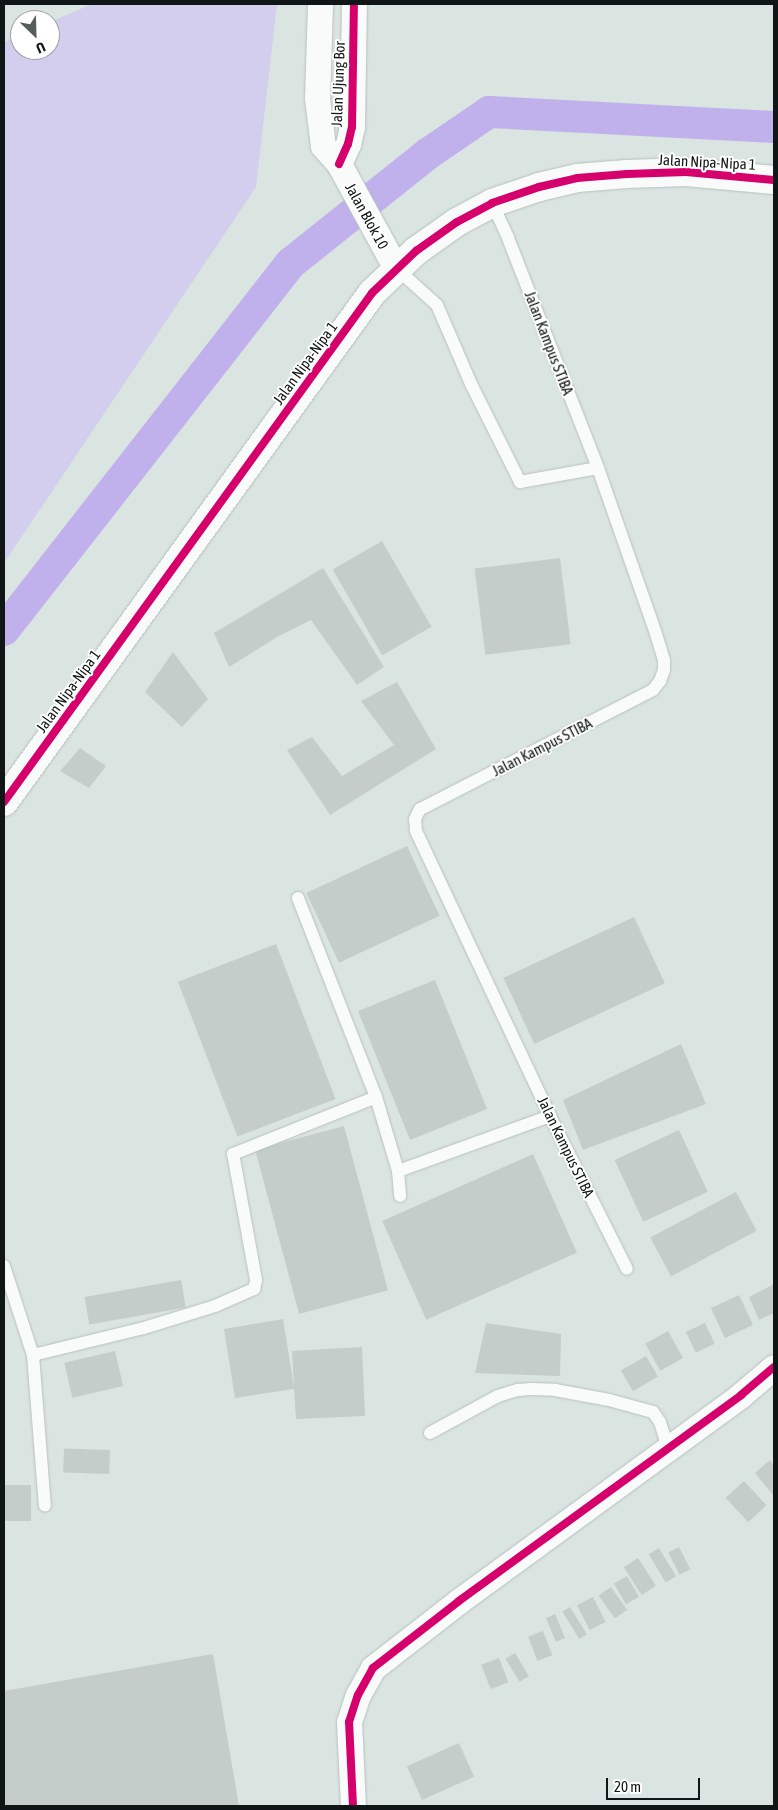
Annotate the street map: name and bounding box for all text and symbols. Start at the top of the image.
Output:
north arrow [10,10,60,60]
text: U [34,39,48,57]
street label: Jalan Ujung Bor [328,41,348,127]
street label: Jalan Nipa-Nipa 1 [658,150,756,174]
street label: Jalan Blok 10 [341,180,393,252]
street label: Jalan Kampus STIBA [521,289,577,397]
street label: Jalan Nipa-Nipa 1 [269,318,341,408]
street label: Jalan Nipa-Nipa 1 [32,646,104,736]
street label: Jalan Kampus STIBA [489,714,595,780]
street label: Jalan Kampus STIBA [534,1094,598,1200]
scale bar [608,1768,702,1800]
text: 20 m [614,1778,641,1795]

